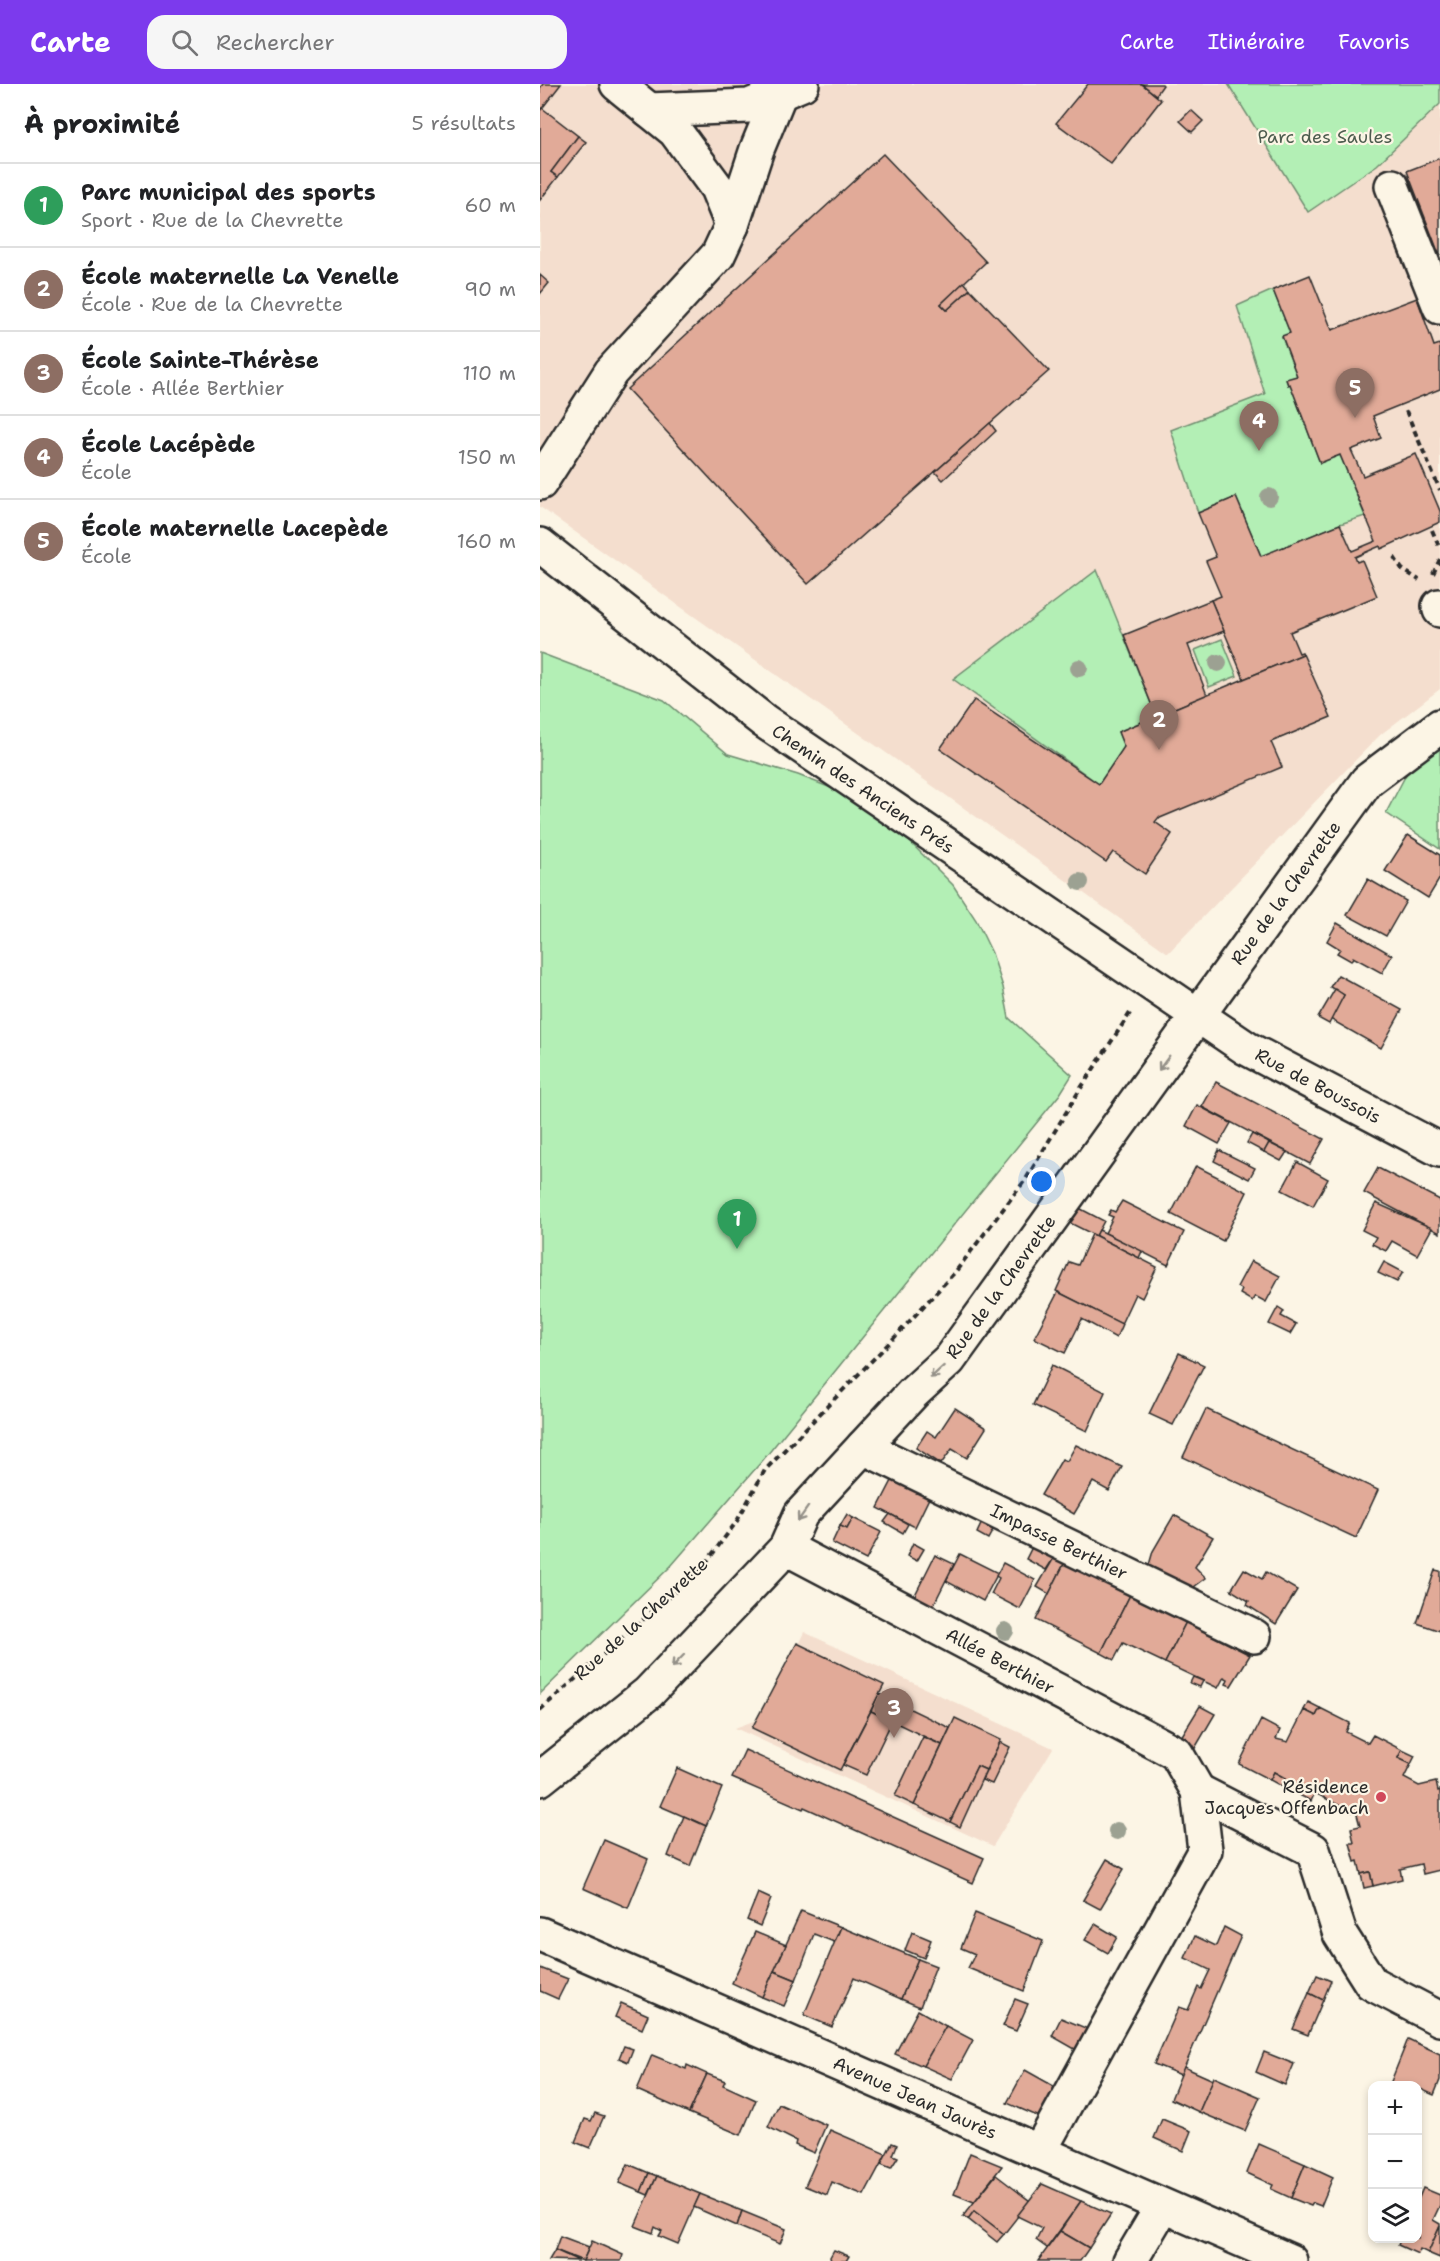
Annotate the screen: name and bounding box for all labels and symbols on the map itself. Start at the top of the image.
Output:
park label: Parc des Saules [1258,125,1392,149]
pin: 5 [1336,368,1374,418]
pin: 4 [1240,402,1278,451]
pin: 2 [1140,700,1178,750]
street label: Chemin des Anciens Prés [767,719,959,859]
street label: Rue de la Chevrette [1226,816,1346,970]
street label: Rue de Boussois [1251,1043,1385,1129]
one-way arrow [1158,1054,1170,1070]
your location [1027,1167,1056,1196]
pin: 1 [718,1200,756,1249]
street label: Rue de la Chevrette [941,1210,1061,1364]
one-way arrow [929,1365,944,1379]
street label: Impasse Berthier [986,1498,1132,1586]
one-way arrow [797,1505,809,1521]
street label: Rue de la Chevrette [569,1552,713,1686]
street label: Allée Berthier [941,1622,1059,1700]
one-way arrow [671,1654,686,1669]
pin: 3 [874,1688,914,1738]
place label: Résidence Jacques Offenbach [1204,1775,1369,1820]
marker: Résidence Jacques Offenbach [1374,1790,1388,1804]
street label: Avenue Jean Jaurès [829,2051,1001,2145]

